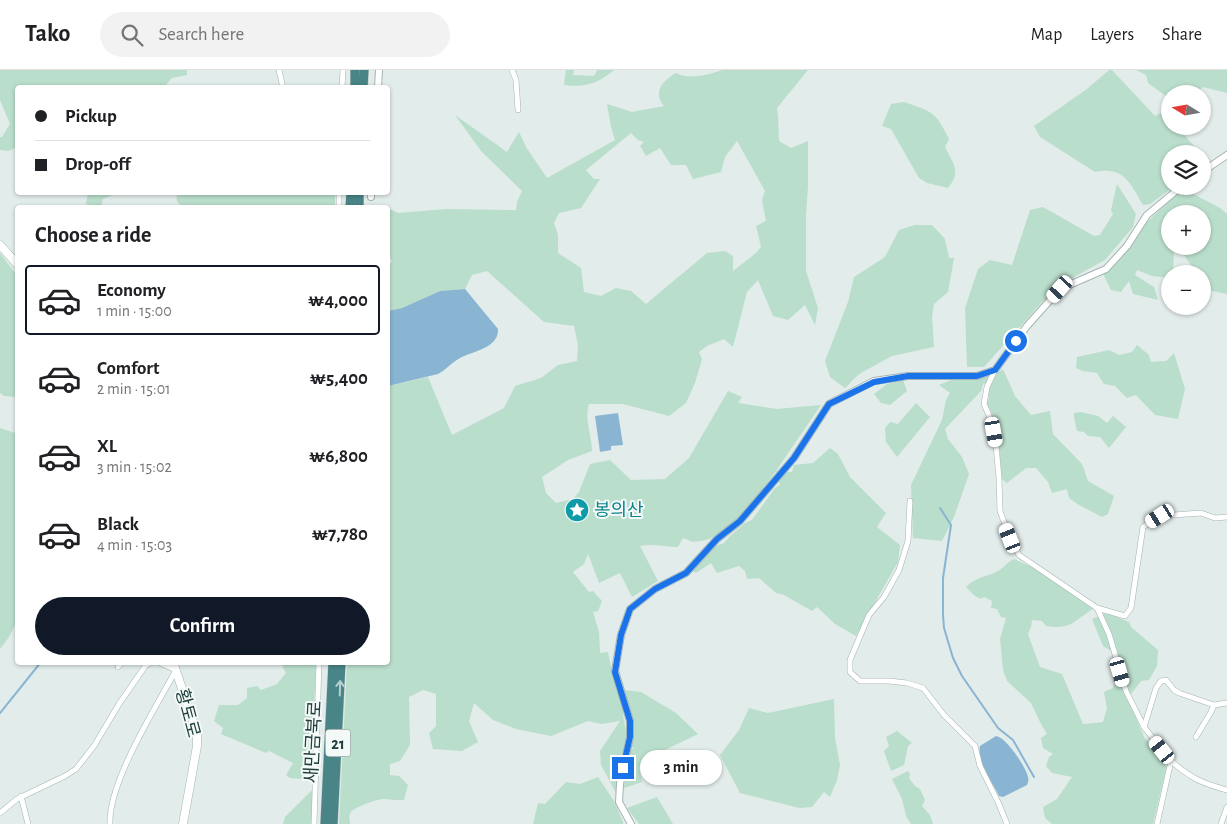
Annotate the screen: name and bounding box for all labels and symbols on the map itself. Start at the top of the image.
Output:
north arrow [1161,85,1211,135]
car [1044,273,1075,305]
route start [1005,330,1027,352]
car [984,416,1003,448]
place icon: 봉의산 [564,497,590,523]
place label: 봉의산 [594,500,644,520]
car [1143,502,1176,530]
car [997,521,1022,555]
car [1108,656,1131,688]
one-way arrow [336,680,345,696]
street label: 황토로 [172,686,204,740]
street label: 새만금북로 [302,700,325,784]
road number: 21 [326,730,350,756]
car [1146,734,1177,766]
callout: 3 min [640,750,723,786]
route end [612,757,634,779]

